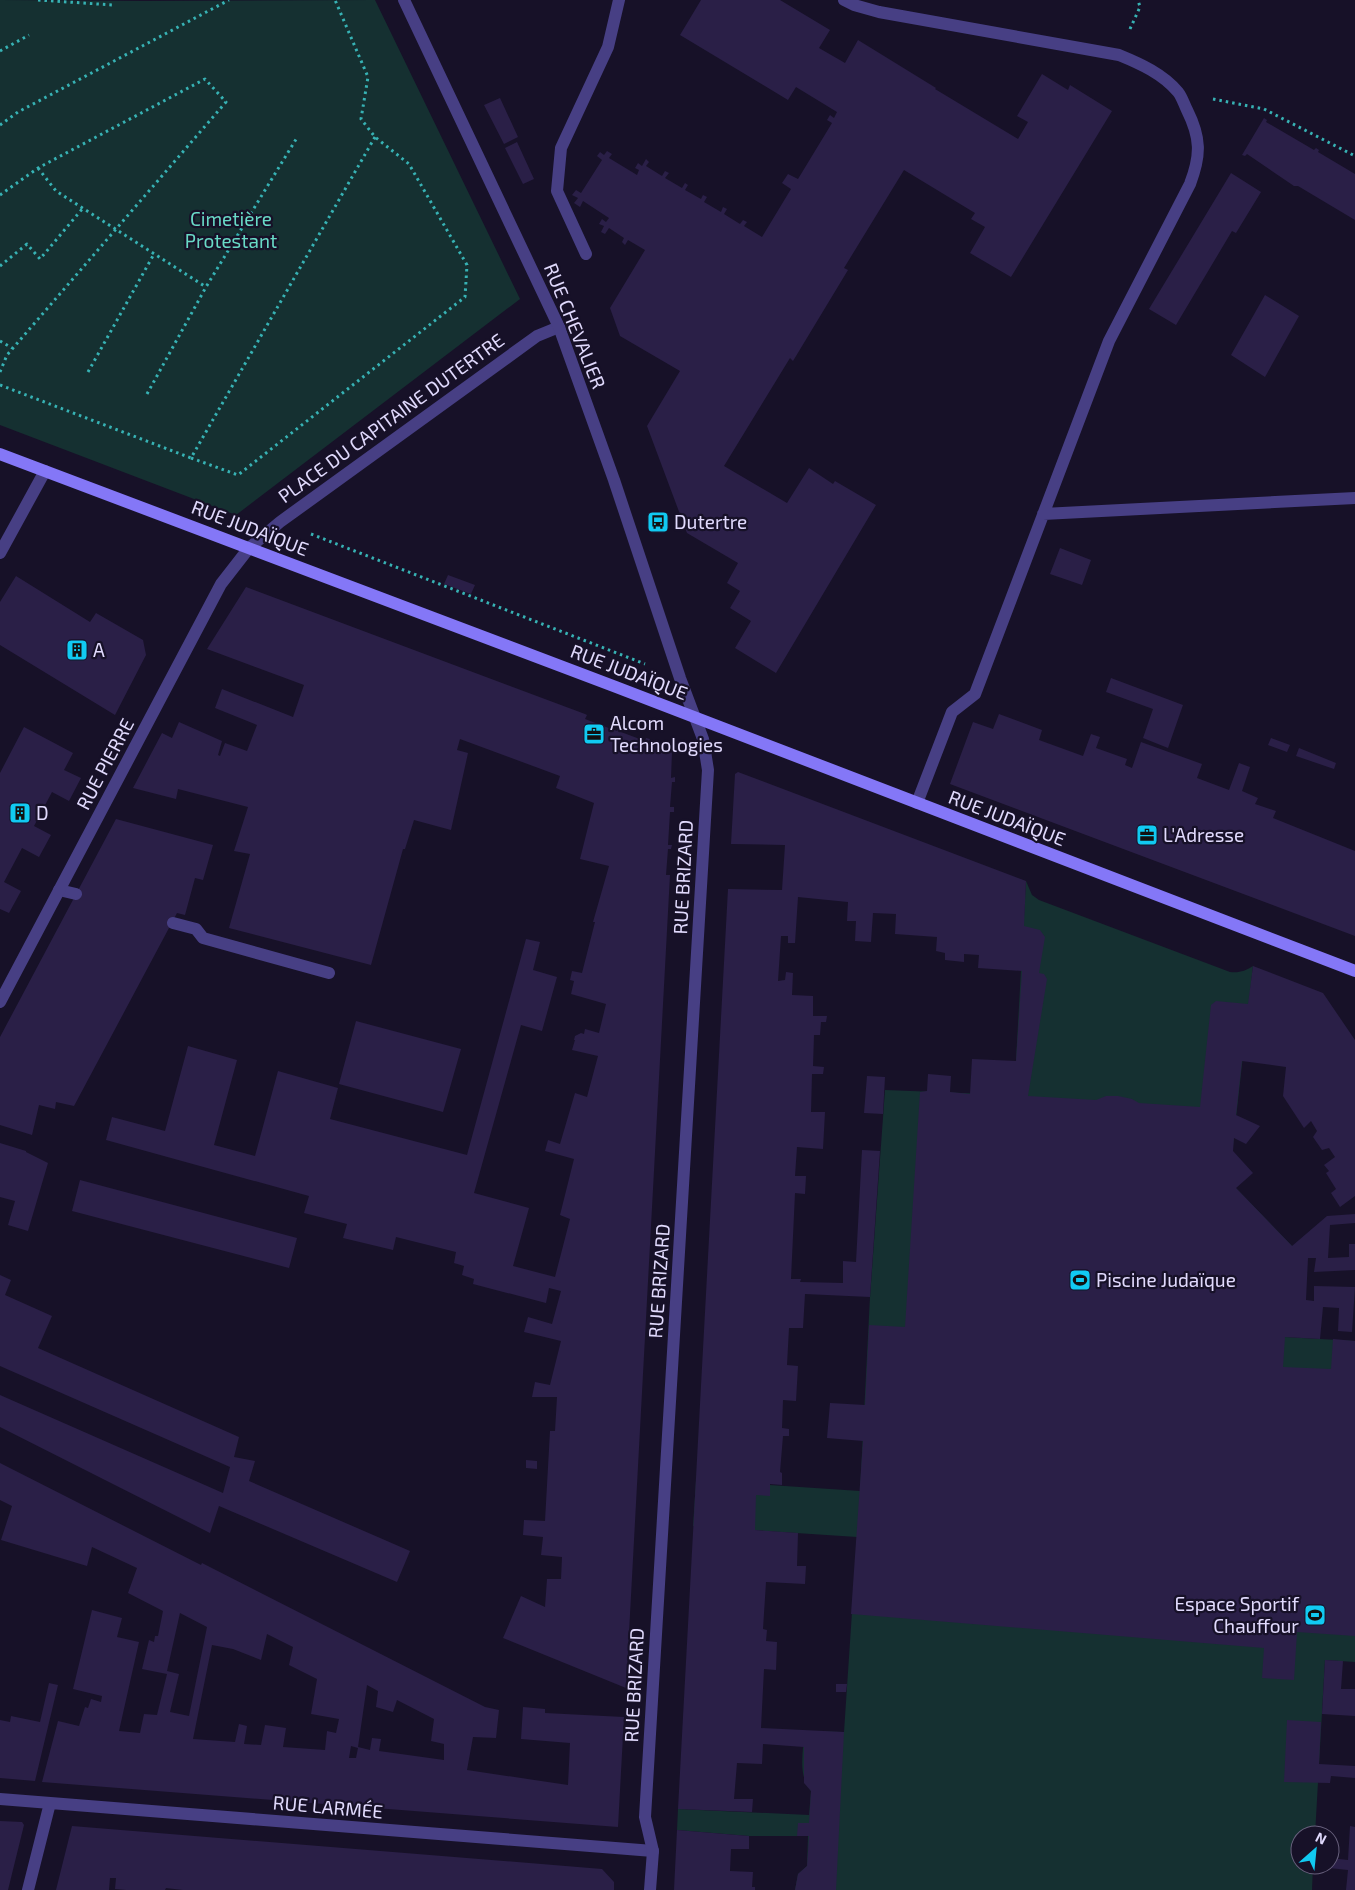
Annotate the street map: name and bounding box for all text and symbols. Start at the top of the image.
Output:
park label: Cimetière Protestant [185,207,277,252]
street label: RUE CHEVALIER [540,260,611,392]
street label: PLACE DU CAPITAINE DUTERTRE [273,328,508,507]
street label: RUE JUDAÏQUE [188,495,312,560]
bus stop icon: Dutertre [646,510,670,534]
place label: Dutertre [674,510,747,533]
building icon: A [65,638,89,662]
place label: A [93,638,105,661]
street label: RUE JUDAÏQUE [567,639,691,704]
place label: Alcom Technologies [610,711,723,756]
street label: RUE PIERRE [71,714,138,813]
office icon: Alcom Technologies [582,722,606,746]
street label: RUE JUDAÏQUE [945,785,1069,850]
building icon: D [8,801,32,825]
place label: D [36,801,49,824]
street label: RUE BRIZARD [668,819,697,935]
office icon: L'Adresse [1135,823,1159,847]
place label: L'Adresse [1163,823,1244,846]
street label: RUE BRIZARD [643,1223,674,1339]
sports icon: Piscine Judaïque [1068,1268,1092,1292]
place label: Piscine Judaïque [1096,1268,1236,1291]
place label: Espace Sportif Chauffour [1174,1592,1300,1637]
sports icon: Espace Sportif Chauffour [1303,1603,1327,1627]
street label: RUE BRIZARD [619,1627,648,1743]
street label: RUE LARMÉE [272,1790,384,1823]
north arrow [1290,1825,1340,1875]
text: N [1313,1828,1329,1848]

